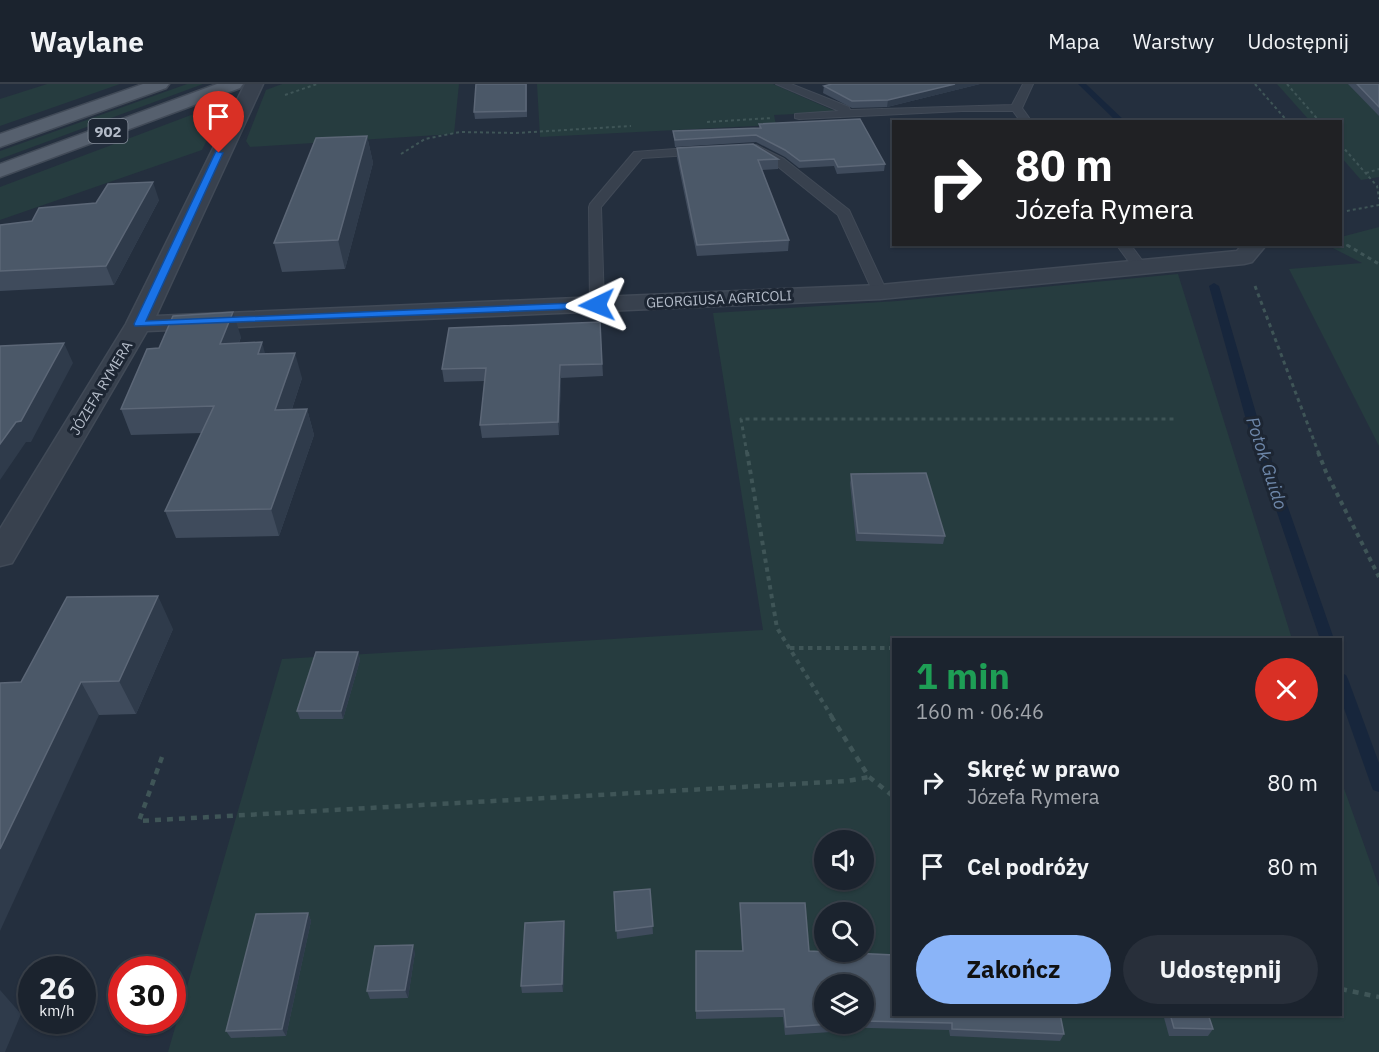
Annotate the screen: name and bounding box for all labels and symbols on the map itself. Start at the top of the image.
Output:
pin [193,91,244,153]
road number: 902 [88,119,128,143]
position arrow [565,273,629,337]
street label: GEORGIUSA AGRICOLI [646,286,792,312]
street label: JÓZEFA RYMERA [65,337,136,438]
water label: Potok Guido [1241,414,1293,513]
speed limit sign: 30 [108,956,186,1034]

